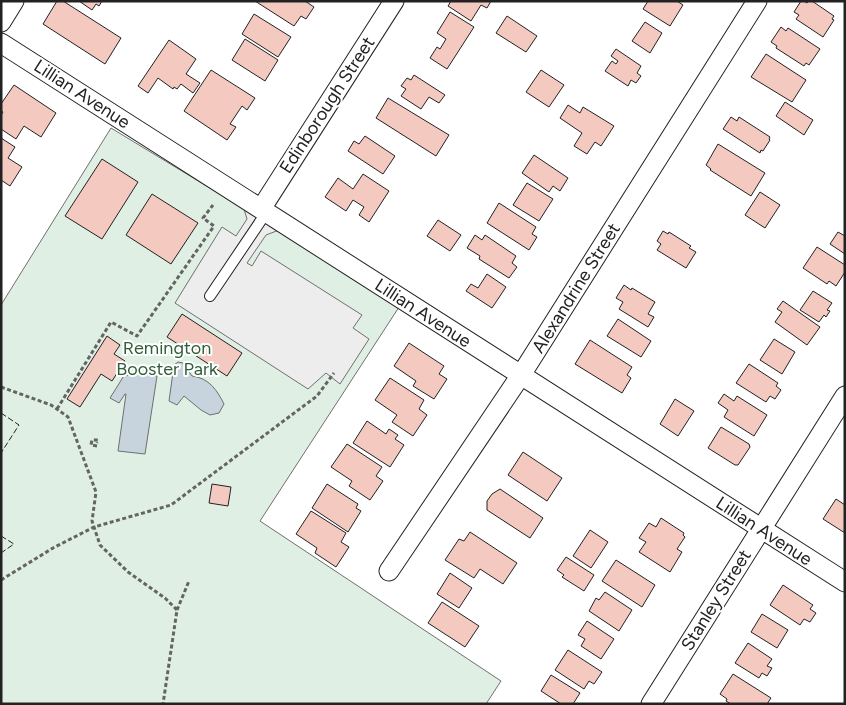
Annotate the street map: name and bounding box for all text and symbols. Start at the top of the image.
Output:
street label: Edinborough Street [275,32,379,177]
street label: Lillian Avenue [30,55,134,133]
street label: Alexandrine Street [527,219,625,357]
street label: Lillian Avenue [371,274,475,352]
park label: Remington Booster Park [116,337,218,380]
street label: Lillian Avenue [712,492,816,570]
street label: Stanley Street [676,545,756,655]

